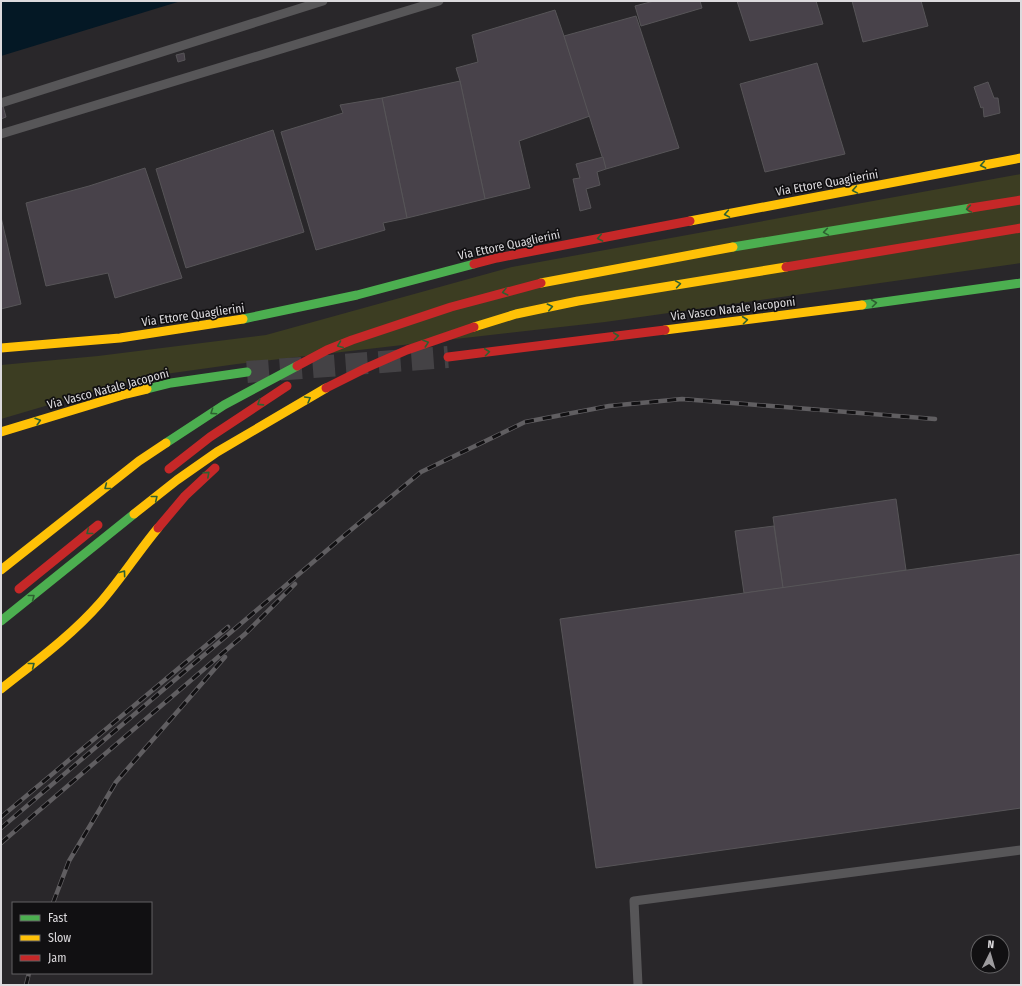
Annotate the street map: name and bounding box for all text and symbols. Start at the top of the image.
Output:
one-way arrow [980,161,986,169]
street label: Via Ettore Quaglierini [775,167,879,199]
one-way arrow [852,185,858,194]
one-way arrow [966,204,972,212]
one-way arrow [724,209,730,217]
street label: Via Ettore Quaglierini [457,227,561,263]
one-way arrow [822,227,829,236]
one-way arrow [597,234,603,242]
one-way arrow [675,280,681,289]
one-way arrow [502,287,509,296]
street label: Via Vasco Natale Jacoponi [670,294,796,324]
one-way arrow [871,299,877,308]
street label: Via Ettore Quaglierini [141,301,245,329]
one-way arrow [547,303,554,311]
one-way arrow [742,316,748,325]
one-way arrow [613,332,619,341]
one-way arrow [337,340,344,348]
one-way arrow [422,340,429,348]
one-way arrow [484,348,490,357]
street label: Via Vasco Natale Jacoponi [46,366,170,412]
one-way arrow [304,396,311,403]
one-way arrow [257,398,264,406]
one-way arrow [211,407,218,414]
one-way arrow [35,417,42,426]
one-way arrow [203,472,210,479]
one-way arrow [105,482,112,489]
one-way arrow [150,496,158,503]
one-way arrow [86,527,94,534]
one-way arrow [118,570,126,577]
one-way arrow [27,595,34,602]
one-way arrow [27,662,34,669]
legend [12,902,152,974]
text: Fast [48,911,67,925]
text: Slow [48,931,71,945]
north arrow [970,934,1010,974]
text: N [987,938,995,951]
text: Jam [48,951,66,965]

